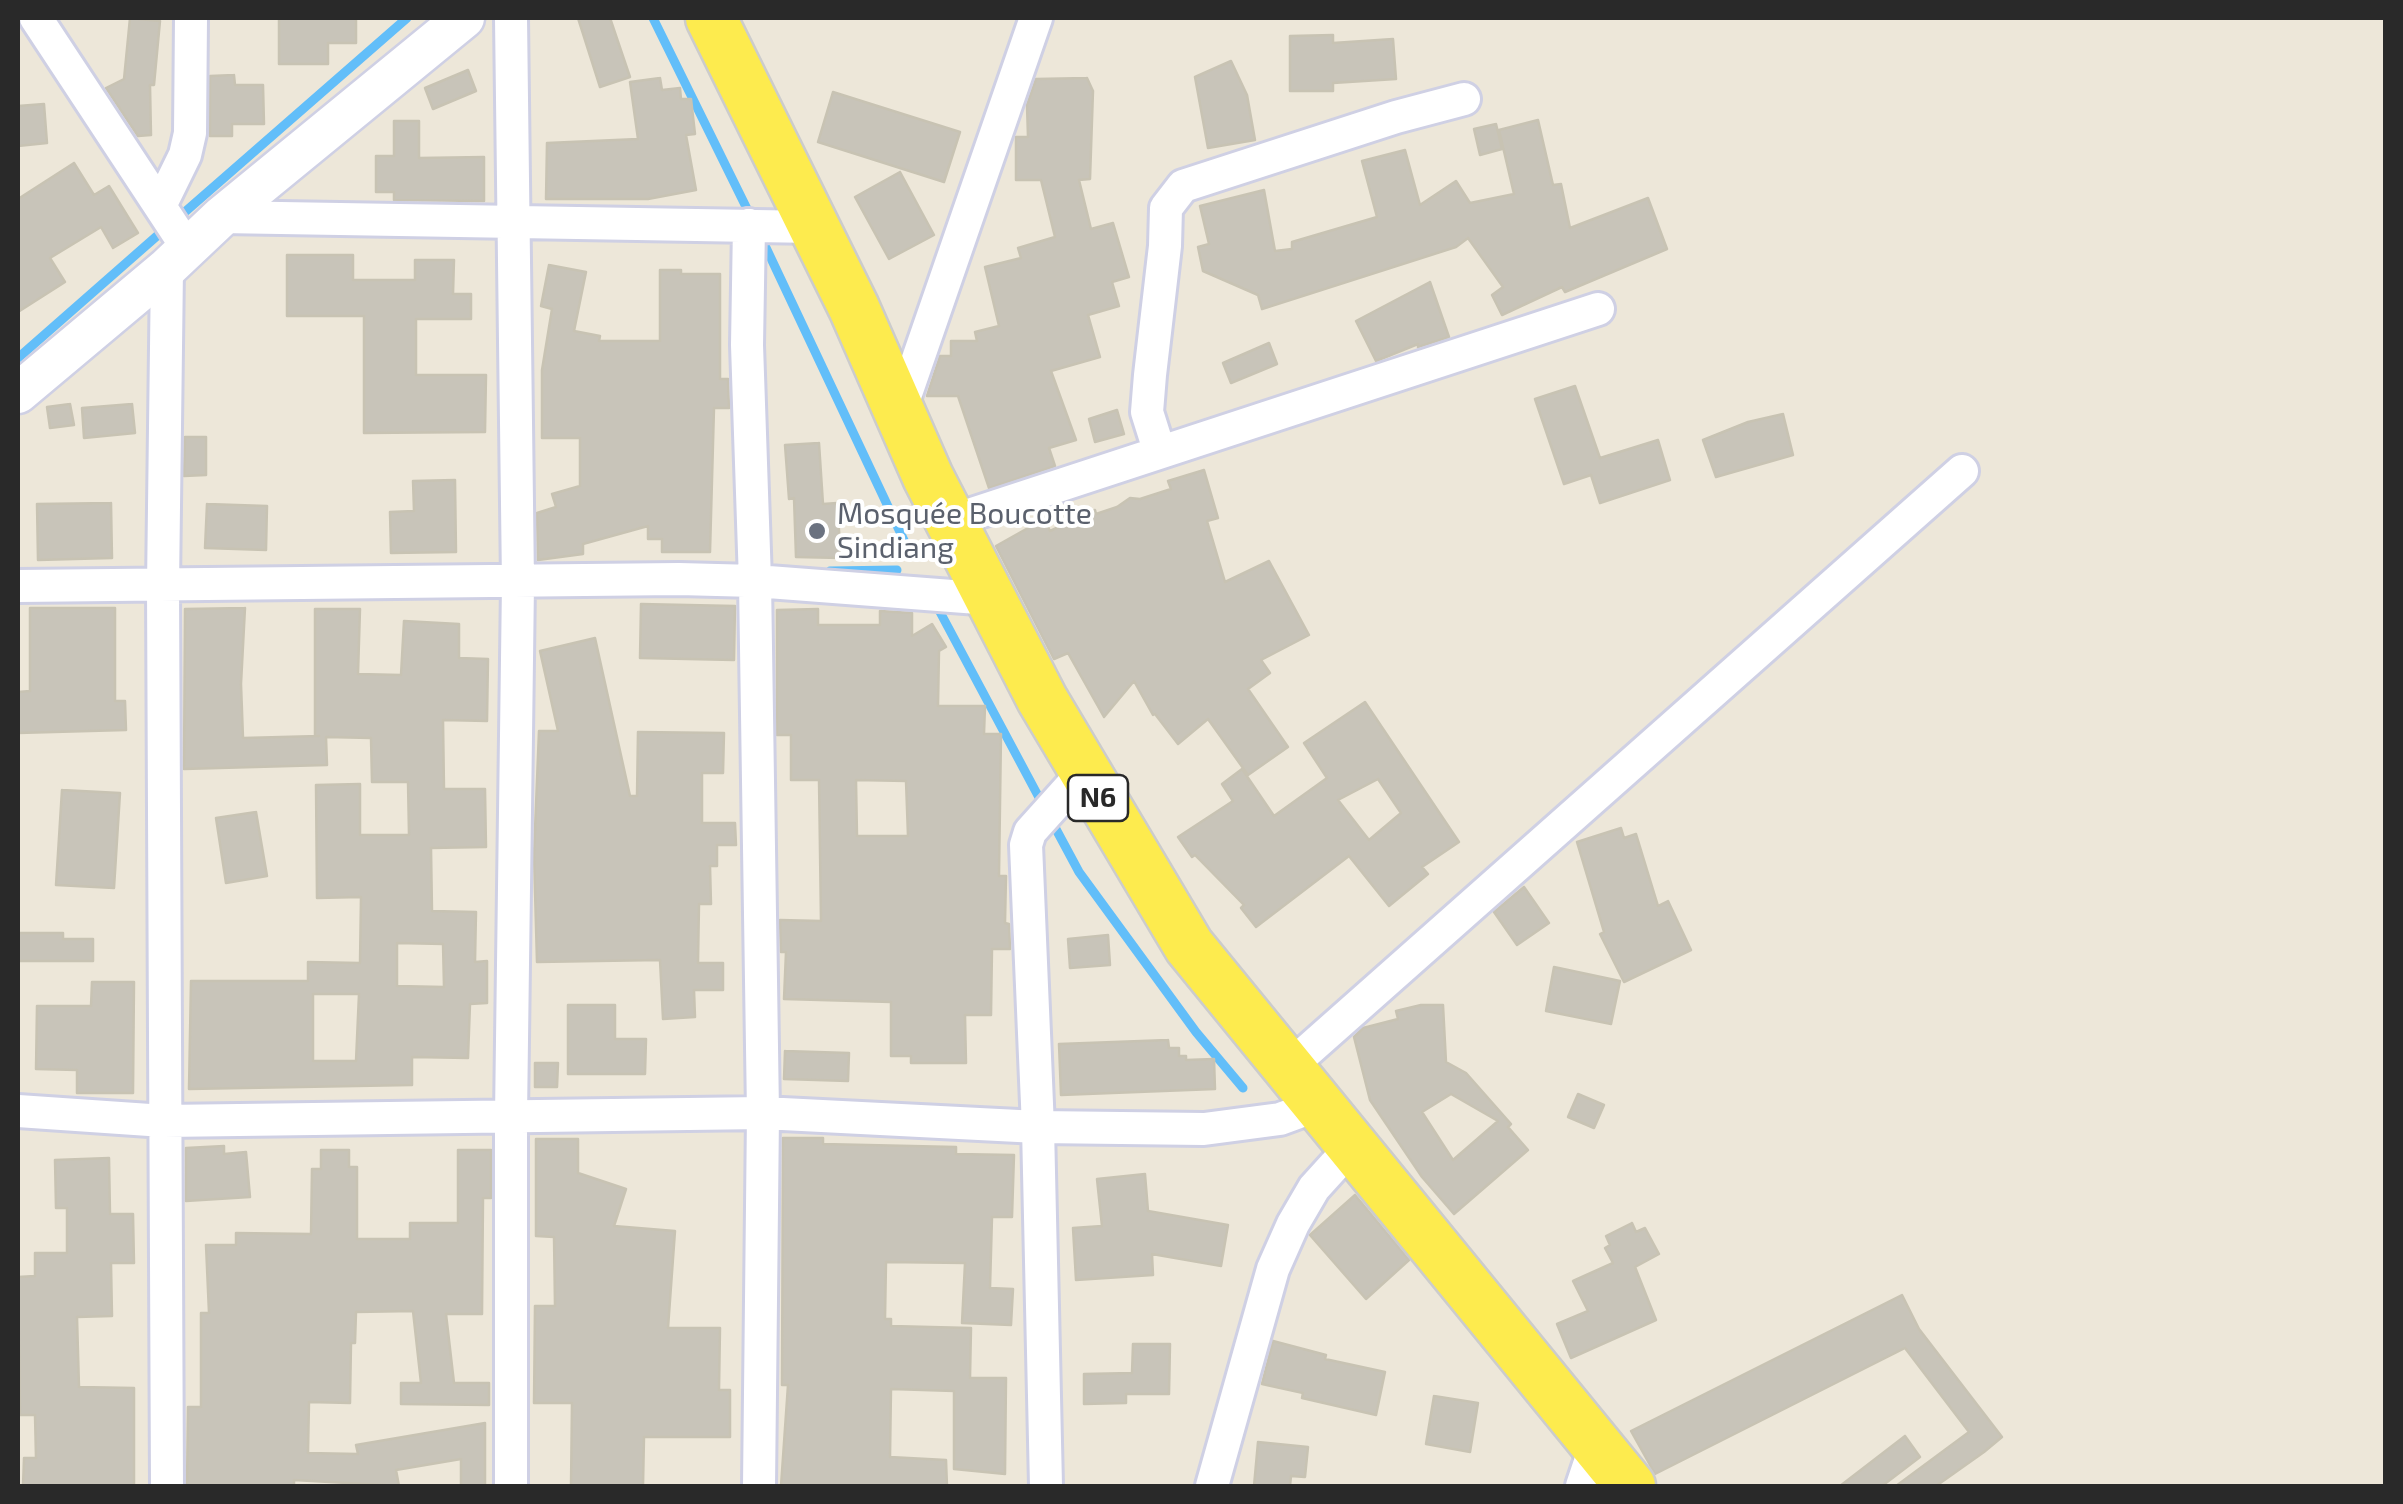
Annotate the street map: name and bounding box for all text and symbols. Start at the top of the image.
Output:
place label: Mosquée Boucotte Sindiang [837,496,1092,566]
marker: Mosquée Boucotte Sindiang [806,520,828,542]
road number: N6 [1068,775,1128,821]

